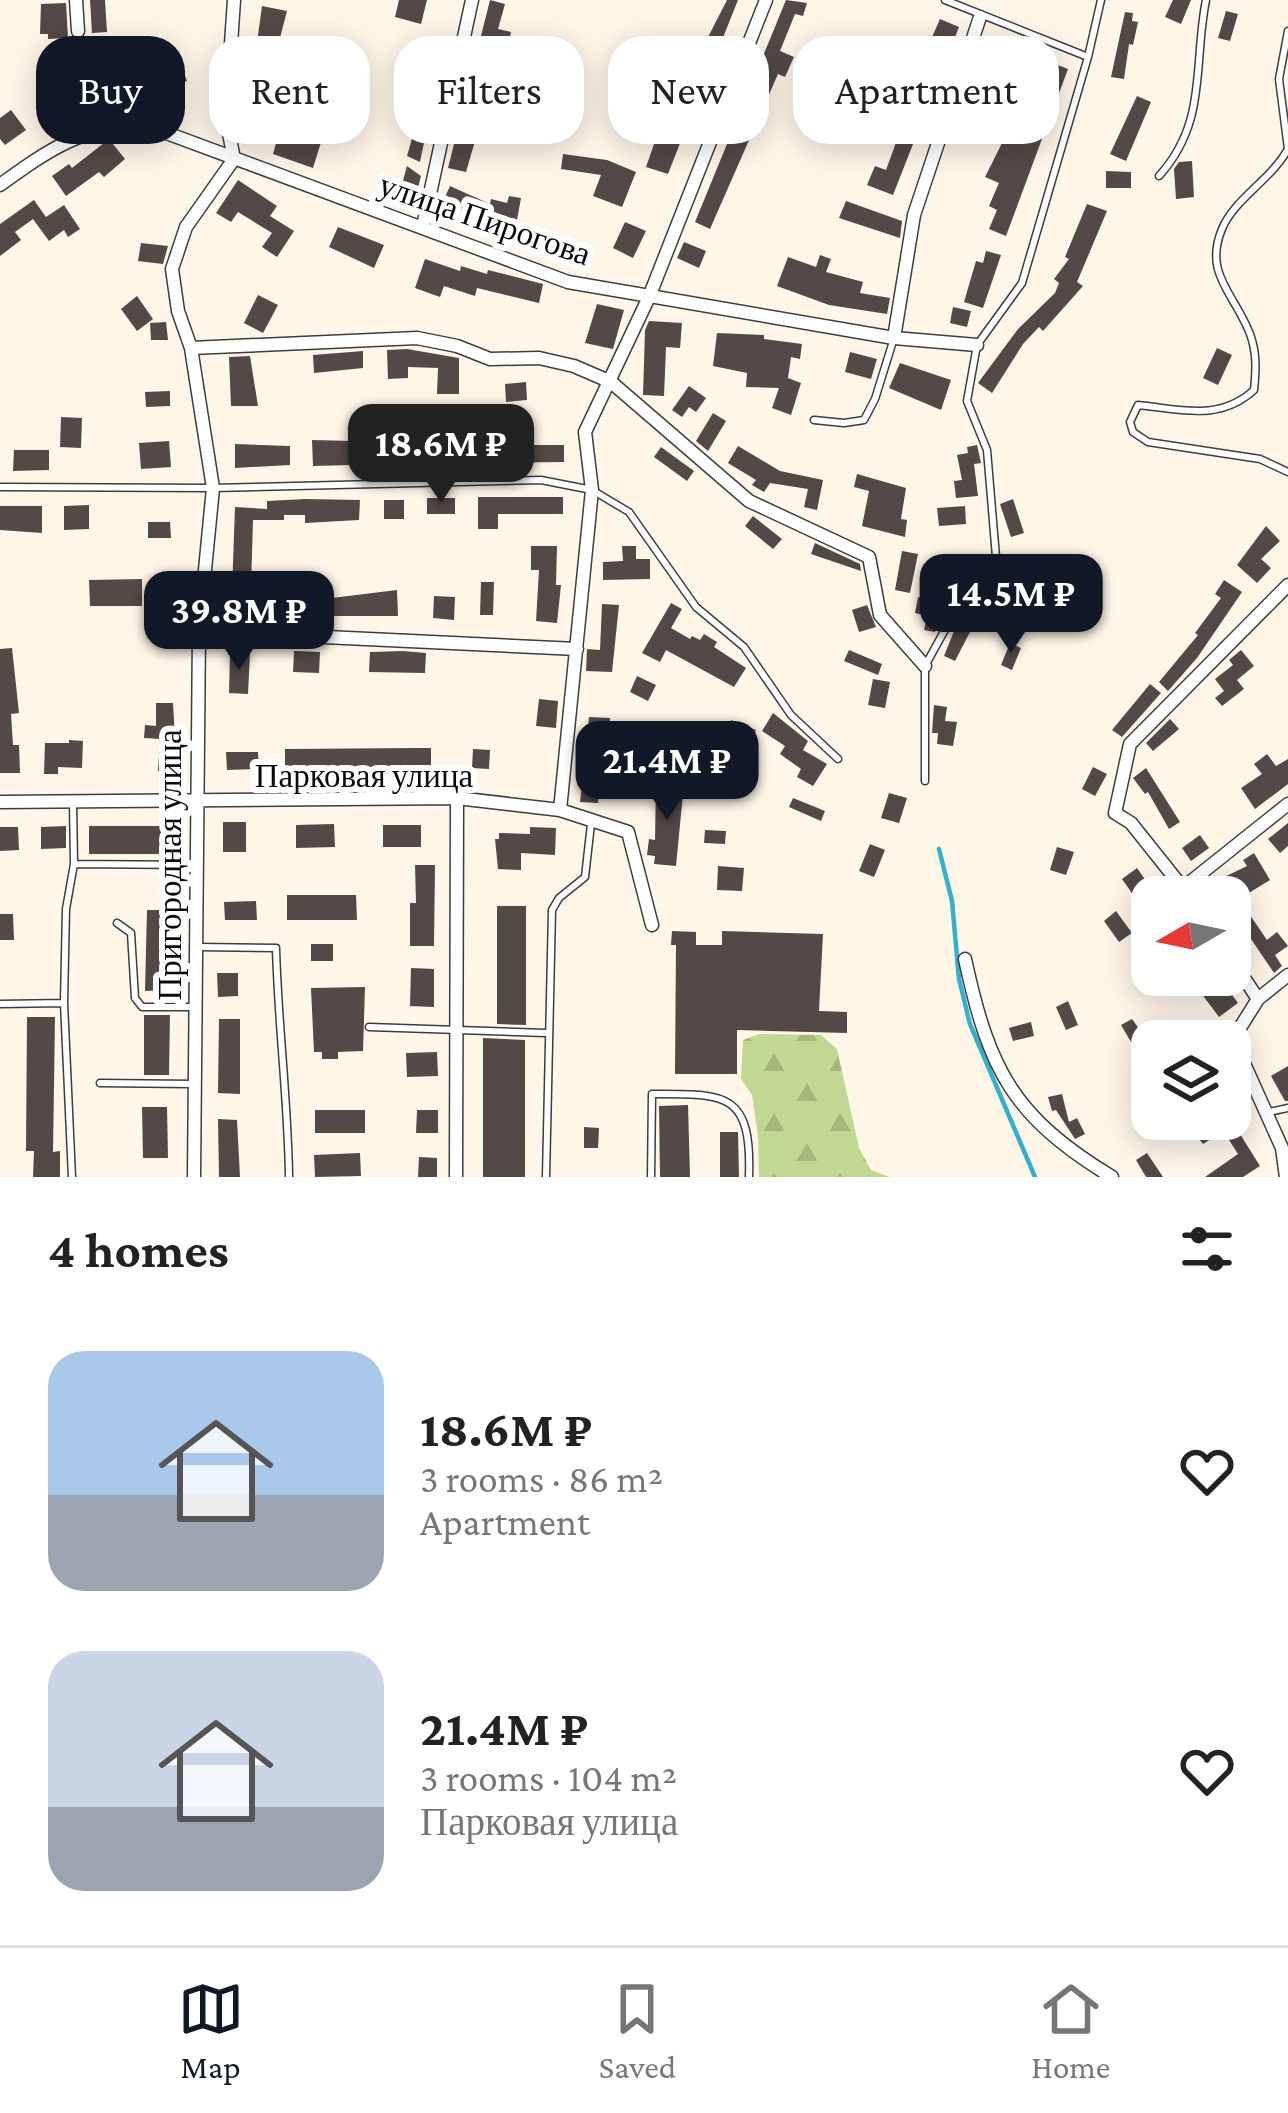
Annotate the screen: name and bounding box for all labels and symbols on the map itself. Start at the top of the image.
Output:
street label: улица Пирогова [374,166,596,273]
pin: 18.6M ₽ [330,404,552,506]
pin: 14.5M ₽ [900,554,1122,656]
pin: 39.8M ₽ [128,571,350,673]
pin: 21.4M ₽ [556,721,778,823]
street label: Пригородная улица [151,729,188,1001]
street label: Парковая улица [255,757,474,794]
north arrow [1131,876,1251,996]

